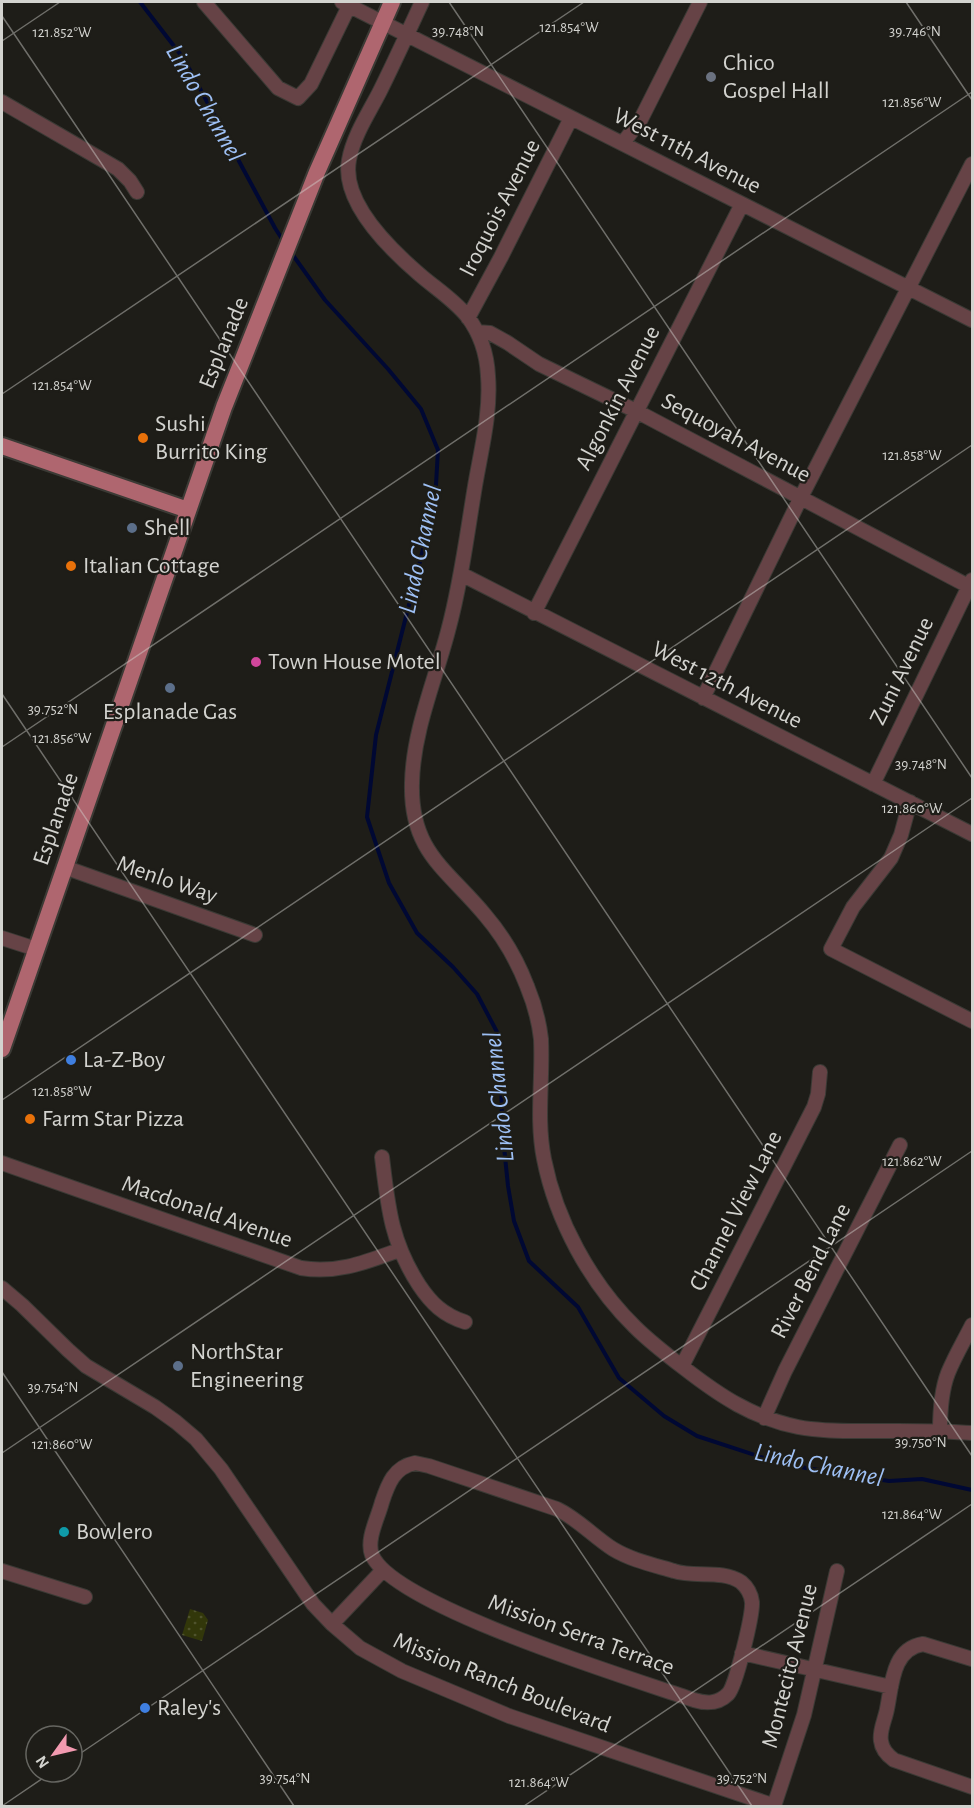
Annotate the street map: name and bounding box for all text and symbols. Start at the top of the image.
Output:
text: 121.854°W [539,20,599,35]
text: 39.748°N [432,24,484,39]
text: 39.746°N [889,24,941,39]
text: 121.852°W [33,25,92,40]
water label: Lindo Channel [161,40,249,166]
place label: Chico Gospel Hall [723,51,830,103]
marker: Chico Gospel Hall [704,70,718,84]
text: 121.856°W [882,95,942,110]
street label: West 11th Avenue [609,103,765,199]
street label: Iroquois Avenue [455,135,545,281]
street label: Esplanade [195,294,253,392]
street label: Algonkin Avenue [571,322,665,474]
text: 121.854°W [32,378,92,393]
street label: Sequoyah Avenue [657,389,815,487]
place label: Sushi Burrito King [155,412,268,464]
marker: Sushi Burrito King [136,431,150,445]
text: 121.858°W [882,448,942,463]
water label: Lindo Channel [394,482,446,616]
place label: Shell [144,516,191,540]
marker: Shell [125,521,139,535]
place label: Italian Cottage [83,554,220,578]
marker: Italian Cottage [64,559,78,573]
street label: Zuni Avenue [866,613,938,729]
street label: West 12th Avenue [648,637,806,733]
place label: Town House Motel [268,650,441,674]
marker: Town House Motel [249,655,263,669]
marker: Esplanade Gas [163,681,177,695]
place label: Esplanade Gas [103,700,237,724]
text: 39.752°N [28,702,78,717]
text: 121.856°W [32,731,92,746]
text: 39.748°N [895,757,947,772]
street label: Esplanade [29,770,83,868]
text: 121.860°W [882,801,943,816]
street label: Menlo Way [114,852,220,908]
water label: Lindo Channel [479,1030,519,1164]
place label: La-Z-Boy [83,1048,165,1072]
marker: La-Z-Boy [64,1053,78,1067]
text: 121.858°W [32,1084,92,1099]
place label: Farm Star Pizza [42,1107,184,1131]
marker: Farm Star Pizza [23,1112,37,1126]
street label: Channel View Lane [685,1127,787,1295]
text: 121.862°W [882,1154,942,1169]
street label: Macdonald Avenue [119,1172,295,1252]
street label: River Bend Lane [767,1199,855,1343]
place label: NorthStar Engineering [190,1340,304,1392]
marker: NorthStar Engineering [171,1359,185,1373]
text: 39.754°N [27,1380,79,1395]
text: 39.750°N [895,1435,947,1450]
text: 121.860°W [32,1437,93,1452]
water label: Lindo Channel [752,1439,886,1491]
text: 121.864°W [882,1507,943,1522]
place label: Bowlero [76,1520,153,1544]
marker: Bowlero [57,1525,71,1539]
street label: Montecito Avenue [758,1581,822,1751]
street label: Mission Serra Terrace [485,1590,677,1680]
street label: Mission Ranch Boulevard [390,1628,614,1738]
place label: Raley's [157,1696,221,1720]
marker: Raley's [138,1701,152,1715]
north arrow [24,1724,84,1784]
text: N [33,1753,52,1771]
text: 39.754°N [259,1771,311,1786]
text: 39.752°N [717,1771,767,1786]
text: 121.864°W [509,1775,570,1790]

